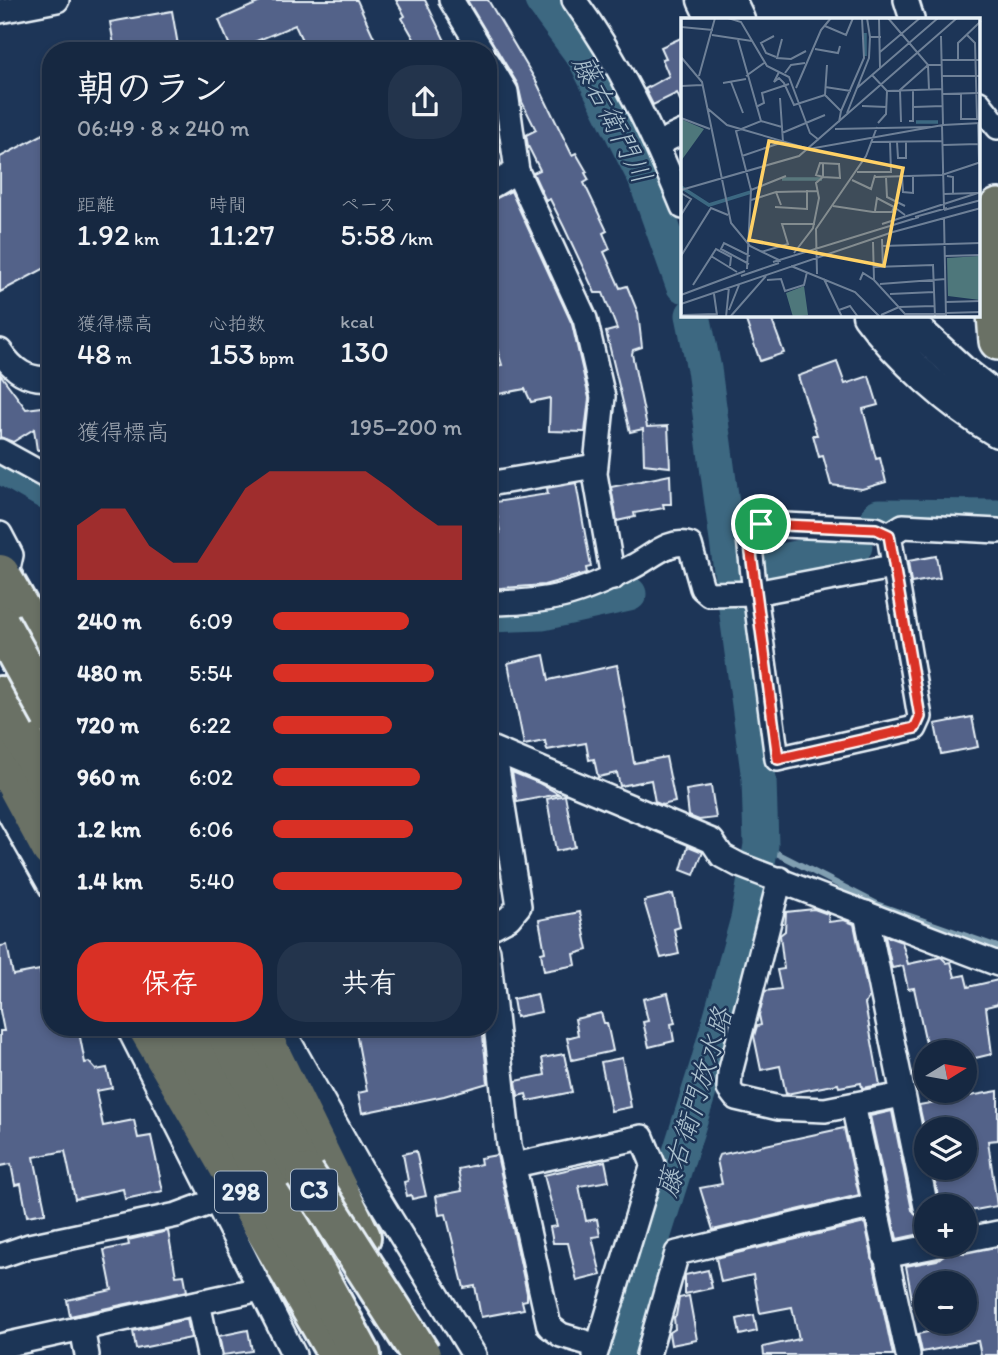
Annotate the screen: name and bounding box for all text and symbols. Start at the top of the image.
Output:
inset map [681,18,981,317]
water label: 藤右衛門川 [566,49,660,189]
text: 朝のラン [77,65,229,111]
button: share [388,65,462,139]
text: 06:49 · 8 × 240 m [77,114,250,142]
text: 距離 [77,193,115,216]
text: 時間 [209,193,247,216]
text: ペース [340,193,396,216]
text: 1.92 [77,216,130,253]
text: 11:27 [209,216,275,253]
text: 5:58 [340,216,396,253]
text: km [130,227,159,250]
text: /km [396,227,433,250]
text: kcal [340,310,374,333]
text: 獲得標高 [77,312,153,335]
text: 心拍数 [209,312,266,335]
text: 130 [340,333,389,370]
text: 48 [77,335,111,372]
text: 153 [209,335,255,372]
text: m [111,346,132,369]
text: bpm [255,346,294,369]
text: 195–200 m [349,413,462,441]
text: 獲得標高 [77,418,169,446]
pin [731,494,791,554]
icon: arrive [742,505,780,543]
text: 240 m [77,607,142,635]
text: 6:09 [189,607,233,635]
text: 480 m [77,659,142,687]
text: 5:54 [189,659,233,687]
text: 720 m [77,711,139,739]
text: 6:22 [189,711,231,739]
text: 960 m [77,763,140,791]
text: 6:02 [189,763,233,791]
text: 1.2 km [77,815,141,843]
text: 6:06 [189,815,233,843]
text: 1.4 km [77,867,143,895]
text: 5:40 [189,867,235,895]
button: 保存 [77,942,263,1022]
button: 共有 [277,942,462,1022]
water label: 藤右衛門放水路 [649,1001,739,1201]
north arrow [914,1040,976,1102]
map controls [914,1040,977,1334]
button: layers [914,1117,977,1180]
road number: C3 [291,1170,337,1210]
road number: 298 [215,1172,267,1212]
button: + [914,1194,977,1257]
button: − [914,1271,977,1334]

